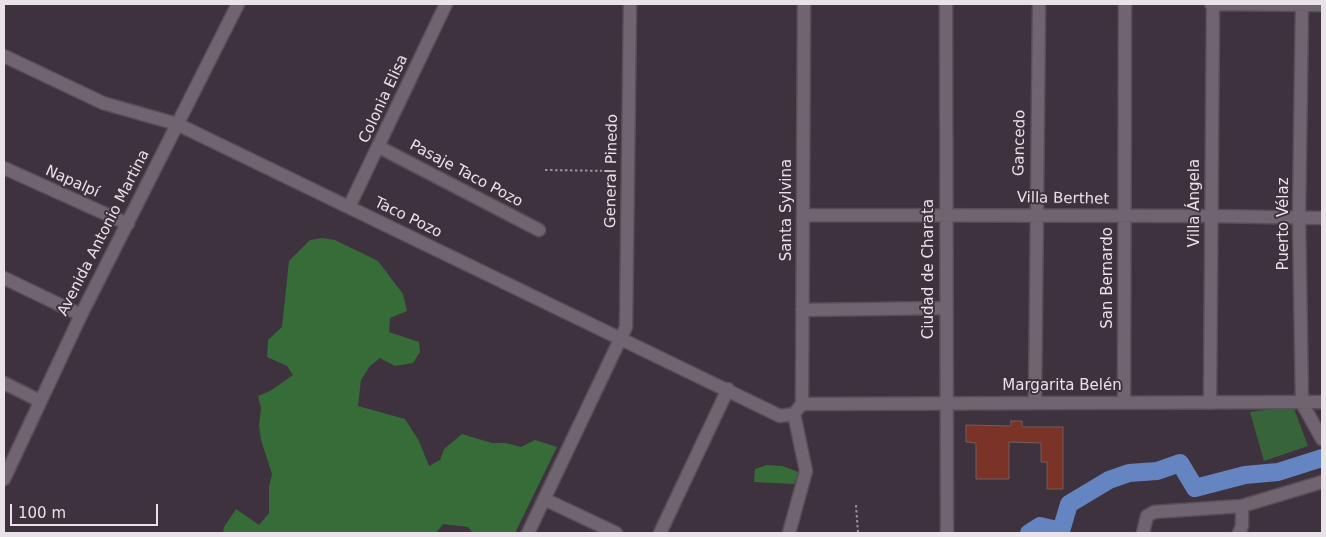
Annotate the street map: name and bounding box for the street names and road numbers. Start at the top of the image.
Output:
street label: Colonia Elisa [356,52,412,146]
street label: Gancedo [1010,110,1030,176]
street label: General Pinedo [602,114,622,228]
street label: Pasaje Taco Pozo [406,137,526,211]
street label: Avenida Antonio Martina [54,147,154,319]
street label: Santa Sylvina [778,159,796,261]
street label: Villa Ángela [1186,159,1204,247]
street label: Napalpí [42,162,102,202]
street label: Puerto Vélaz [1275,177,1293,271]
street label: Villa Berthet [1017,189,1109,209]
street label: Taco Pozo [371,194,445,242]
street label: Ciudad de Charata [920,199,938,339]
street label: San Bernardo [1099,227,1117,329]
street label: Margarita Belén [1002,377,1122,395]

